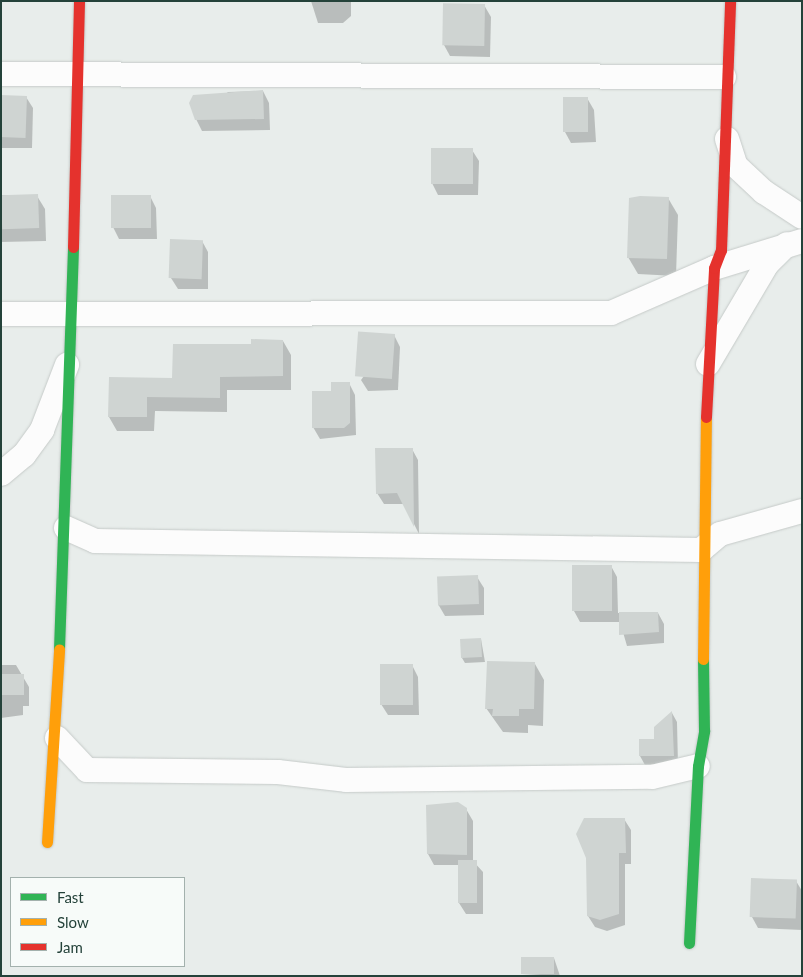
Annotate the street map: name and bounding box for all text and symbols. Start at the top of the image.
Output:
legend [10,877,185,967]
text: Fast [57,888,84,906]
text: Slow [57,913,89,931]
text: Jam [57,938,83,956]

